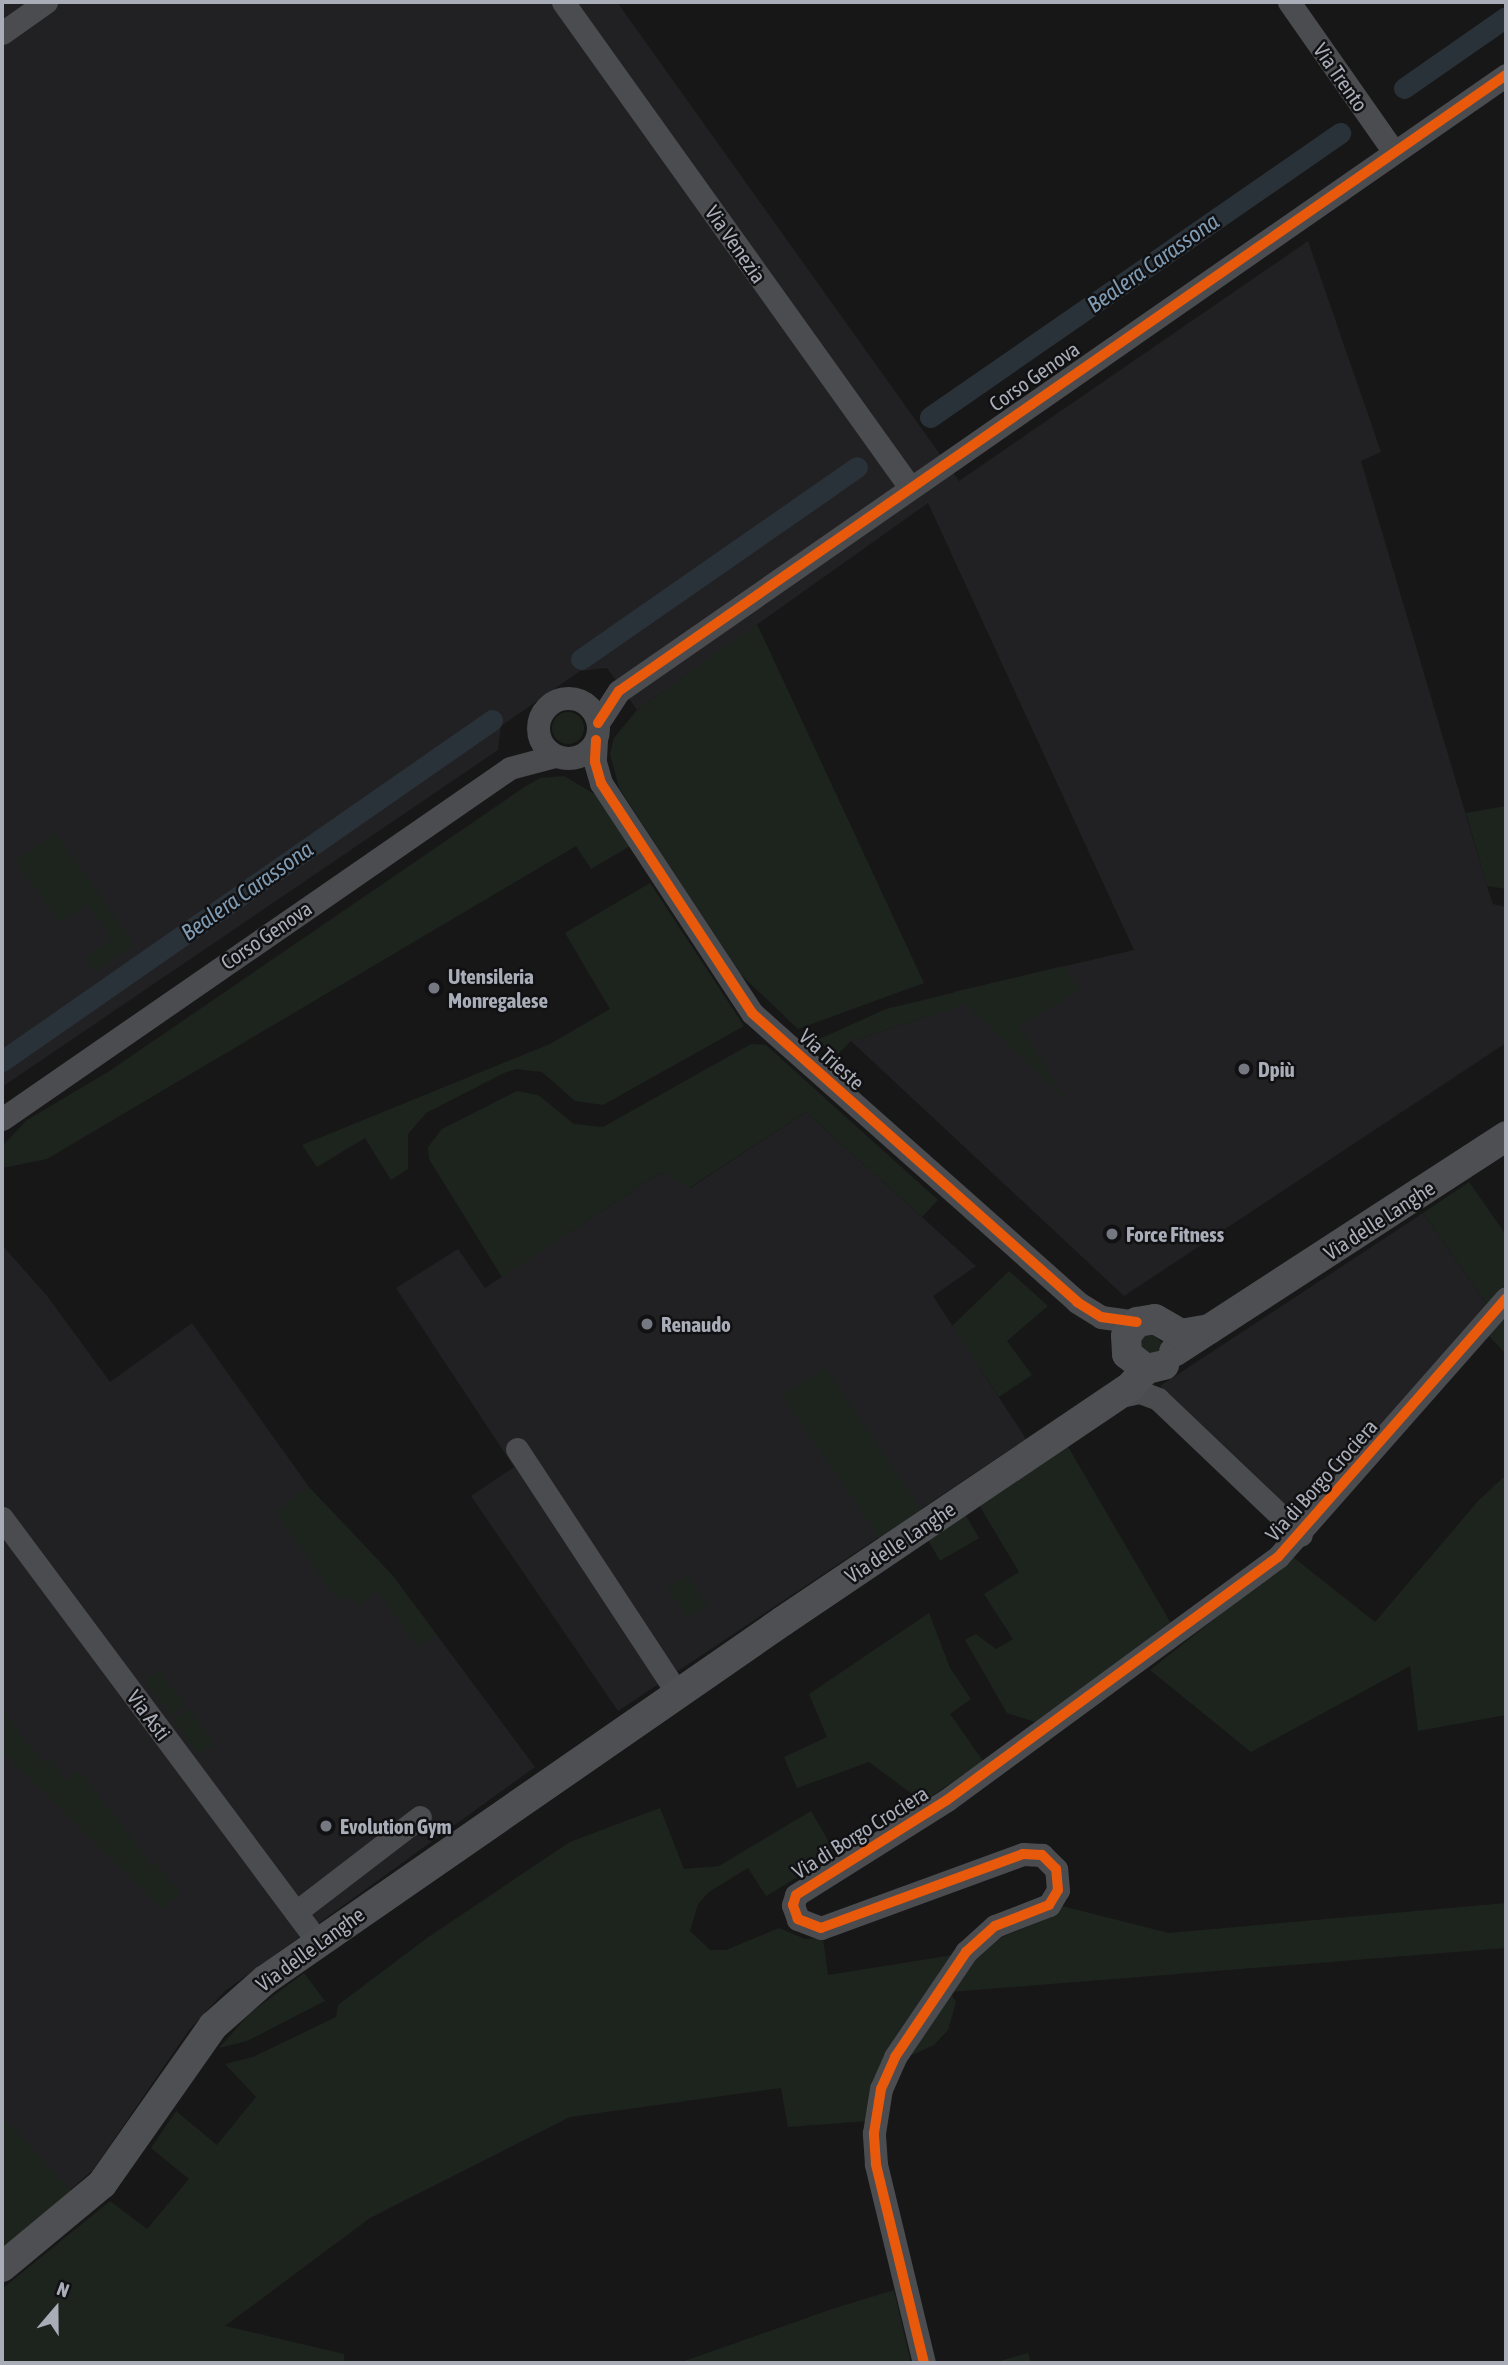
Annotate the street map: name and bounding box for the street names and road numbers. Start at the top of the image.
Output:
street label: Via Trento [1308,38,1374,116]
street label: Via Venezia [700,200,772,288]
street label: Corso Genova [984,336,1084,416]
street label: Corso Genova [216,895,316,975]
street label: Via Trieste [794,1023,870,1095]
street label: Via delle Langhe [1319,1175,1439,1265]
street label: Via di Borgo Crociera [1260,1414,1382,1546]
street label: Via delle Langhe [840,1496,960,1588]
street label: Via Asti [122,1685,176,1745]
street label: Via di Borgo Crociera [787,1780,933,1884]
street label: Via delle Langhe [251,1901,369,1997]

